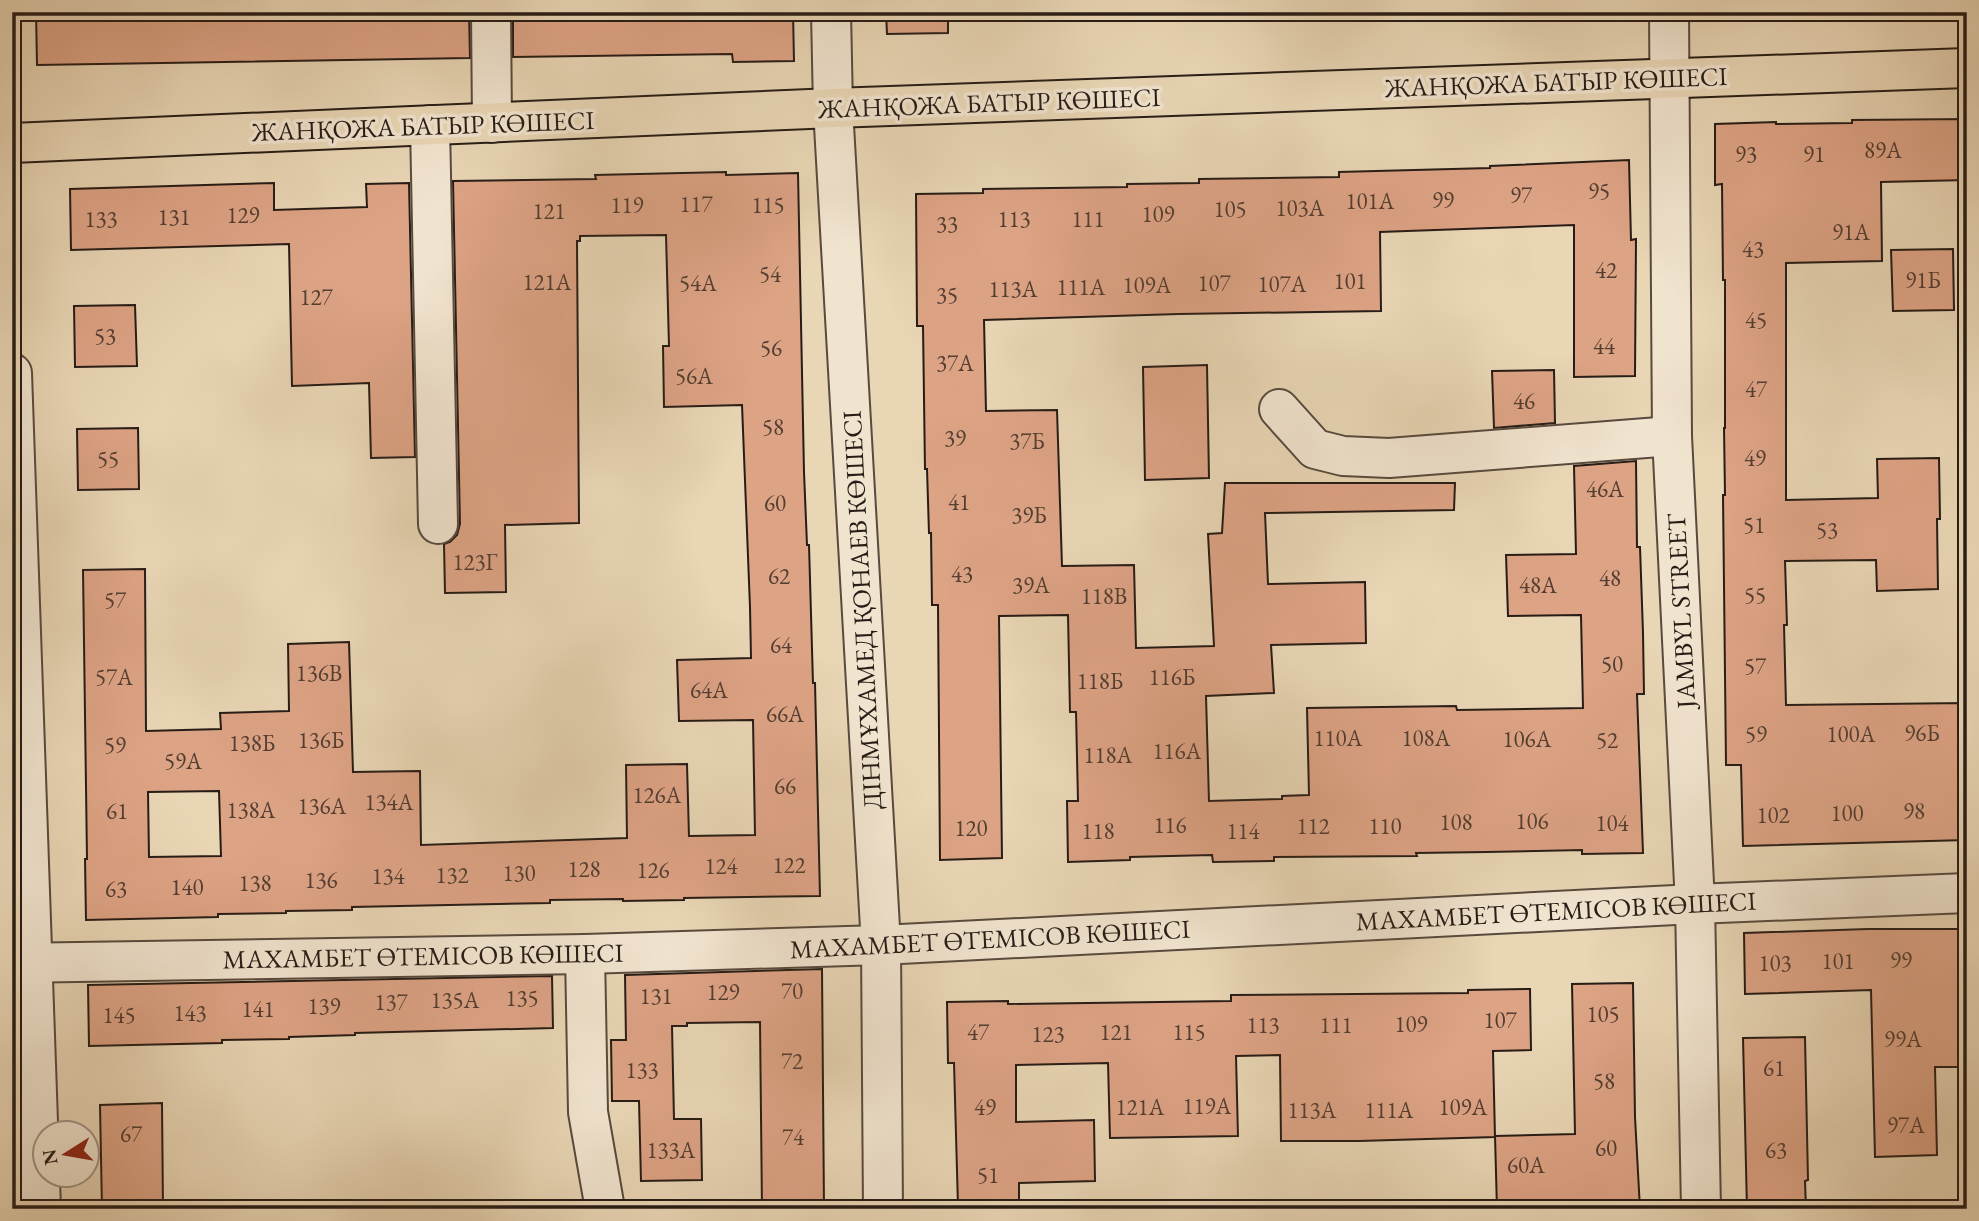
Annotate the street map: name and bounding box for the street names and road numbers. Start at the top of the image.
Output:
street label: ЖАНҚОЖА БАТЫР КӨШЕСІ [1383,59,1728,105]
street label: ЖАНҚОЖА БАТЫР КӨШЕСІ [816,80,1161,126]
street label: ЖАНҚОЖА БАТЫР КӨШЕСІ [250,103,595,149]
street label: ДІНМҰХАМЕД ҚОНАЕВ КӨШЕСІ [835,410,889,810]
street label: JAMBYL STREET [1659,512,1703,711]
street label: МАХАМБЕТ ӨТЕМІСОВ КӨШЕСІ [1355,884,1757,938]
street label: МАХАМБЕТ ӨТЕМІСОВ КӨШЕСІ [789,912,1191,966]
street label: МАХАМБЕТ ӨТЕМІСОВ КӨШЕСІ [222,936,624,976]

